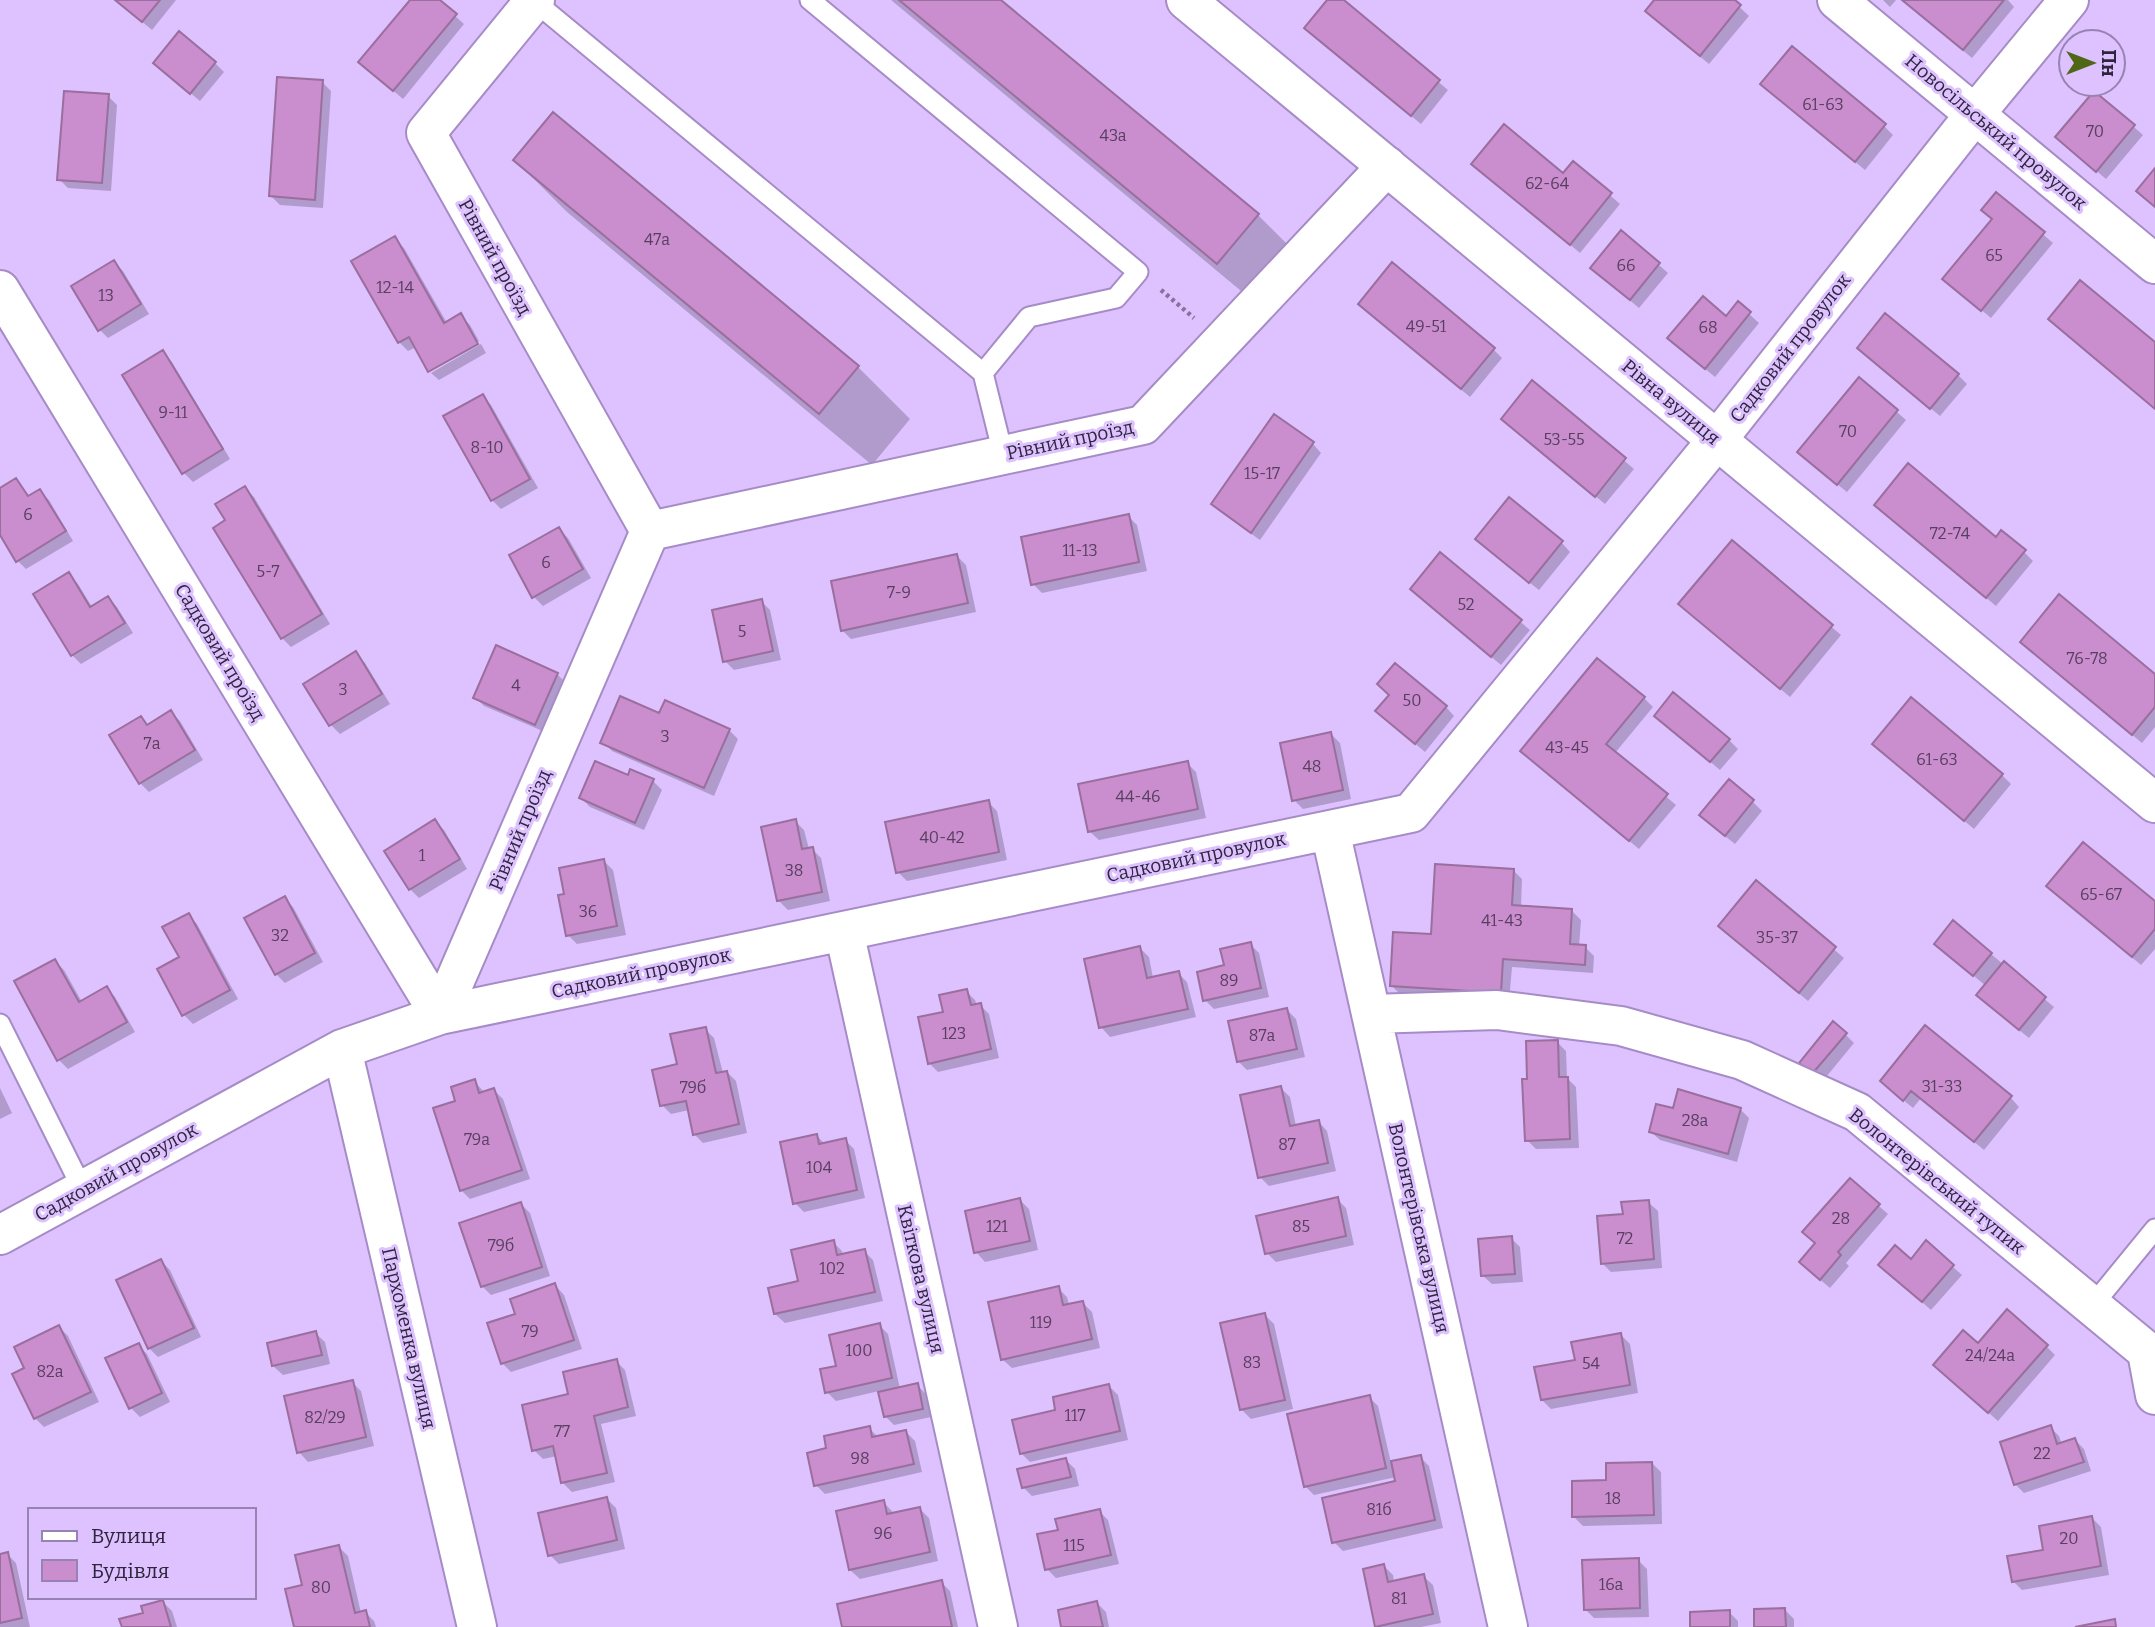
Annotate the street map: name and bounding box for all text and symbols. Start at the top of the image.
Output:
north arrow [2057,28,2127,98]
street label: Новосільський провулок [1901,49,2092,215]
text: Пн [2097,49,2120,77]
house number: 61-63 [1802,95,1844,114]
house number: 70 [2086,122,2104,141]
house number: 43а [1100,126,1127,145]
house number: 62-64 [1525,174,1570,193]
street label: Рівний проїзд [454,195,537,320]
house number: 47а [644,230,670,249]
house number: 65 [1985,246,2003,265]
house number: 66 [1617,256,1635,275]
street label: Садковий провулок [1725,268,1856,427]
house number: 12-14 [376,278,414,297]
house number: 13 [98,286,114,305]
house number: 49-51 [1406,317,1447,336]
house number: 68 [1698,318,1718,337]
street label: Рівна вулиця [1617,354,1725,450]
house number: 9-11 [158,403,188,422]
street label: Рівний проїзд [1004,415,1136,465]
house number: 70 [1839,422,1857,441]
house number: 53-55 [1543,430,1585,449]
house number: 8-10 [470,438,504,457]
house number: 15-17 [1244,464,1280,483]
house number: 6 [23,505,33,524]
house number: 72-74 [1930,524,1971,543]
house number: 11-13 [1062,541,1098,560]
house number: 6 [541,553,551,572]
house number: 5-7 [256,562,280,581]
street label: Садковий проїзд [170,579,270,725]
house number: 7-9 [887,583,911,602]
house number: 52 [1458,595,1474,614]
house number: 5 [738,622,746,641]
house number: 76-78 [2066,649,2108,668]
house number: 4 [511,676,521,695]
house number: 3 [338,680,348,699]
house number: 50 [1403,691,1421,710]
house number: 3 [660,727,670,746]
house number: 7а [144,734,161,753]
house number: 43-45 [1545,738,1589,757]
house number: 61-63 [1916,750,1958,769]
house number: 48 [1303,757,1321,776]
street label: Рівний проїзд [484,765,556,894]
house number: 44-46 [1116,787,1160,806]
street label: Садковий провулок [1104,827,1289,887]
house number: 40-42 [919,828,965,847]
house number: 1 [419,846,426,865]
house number: 38 [785,861,803,880]
house number: 65-67 [2080,885,2122,904]
house number: 36 [579,902,597,921]
house number: 41-43 [1481,911,1523,930]
house number: 32 [271,926,289,945]
house number: 35-37 [1756,928,1798,947]
street label: Садковий провулок [549,943,734,1003]
house number: 89 [1220,971,1239,990]
house number: 123 [942,1024,966,1043]
house number: 87а [1249,1026,1275,1045]
house number: 31-33 [1922,1077,1962,1096]
house number: 79б [680,1078,706,1097]
street label: Волонтерівський тупик [1844,1103,2030,1260]
house number: 28а [1682,1111,1709,1130]
street label: Садковий провулок [31,1117,202,1226]
street label: Волонтерівська вулиця [1384,1121,1454,1335]
house number: 79а [464,1130,490,1149]
house number: 87 [1278,1135,1296,1154]
house number: 104 [806,1158,833,1177]
street label: Квіткова вулиця [893,1202,949,1356]
house number: 28 [1832,1209,1850,1228]
house number: 121 [986,1217,1008,1236]
house number: 85 [1292,1217,1310,1236]
house number: 72 [1617,1229,1633,1248]
house number: 79б [488,1236,514,1255]
street label: Пархоменка вулиця [377,1245,441,1431]
house number: 102 [819,1259,845,1278]
house number: 119 [1030,1313,1052,1332]
house number: 79 [521,1322,539,1341]
house number: 100 [845,1341,873,1360]
house number: 24/24а [1965,1346,2015,1365]
house number: 83 [1243,1353,1261,1372]
house number: 54 [1582,1354,1601,1373]
house number: 82а [36,1362,64,1381]
house number: 117 [1065,1406,1085,1425]
house number: 82/29 [304,1408,346,1427]
house number: 77 [554,1422,570,1441]
house number: 22 [2033,1444,2051,1463]
house number: 98 [851,1449,870,1468]
house number: 18 [1605,1489,1621,1508]
house number: 81б [1366,1500,1392,1519]
legend [28,1508,256,1599]
text: Вулиця [91,1523,166,1549]
house number: 96 [874,1524,892,1543]
house number: 20 [2060,1529,2078,1548]
house number: 115 [1063,1536,1085,1555]
text: Будівля [91,1558,169,1584]
house number: 16а [1599,1575,1624,1594]
house number: 80 [311,1578,331,1597]
house number: 81 [1391,1589,1408,1608]

